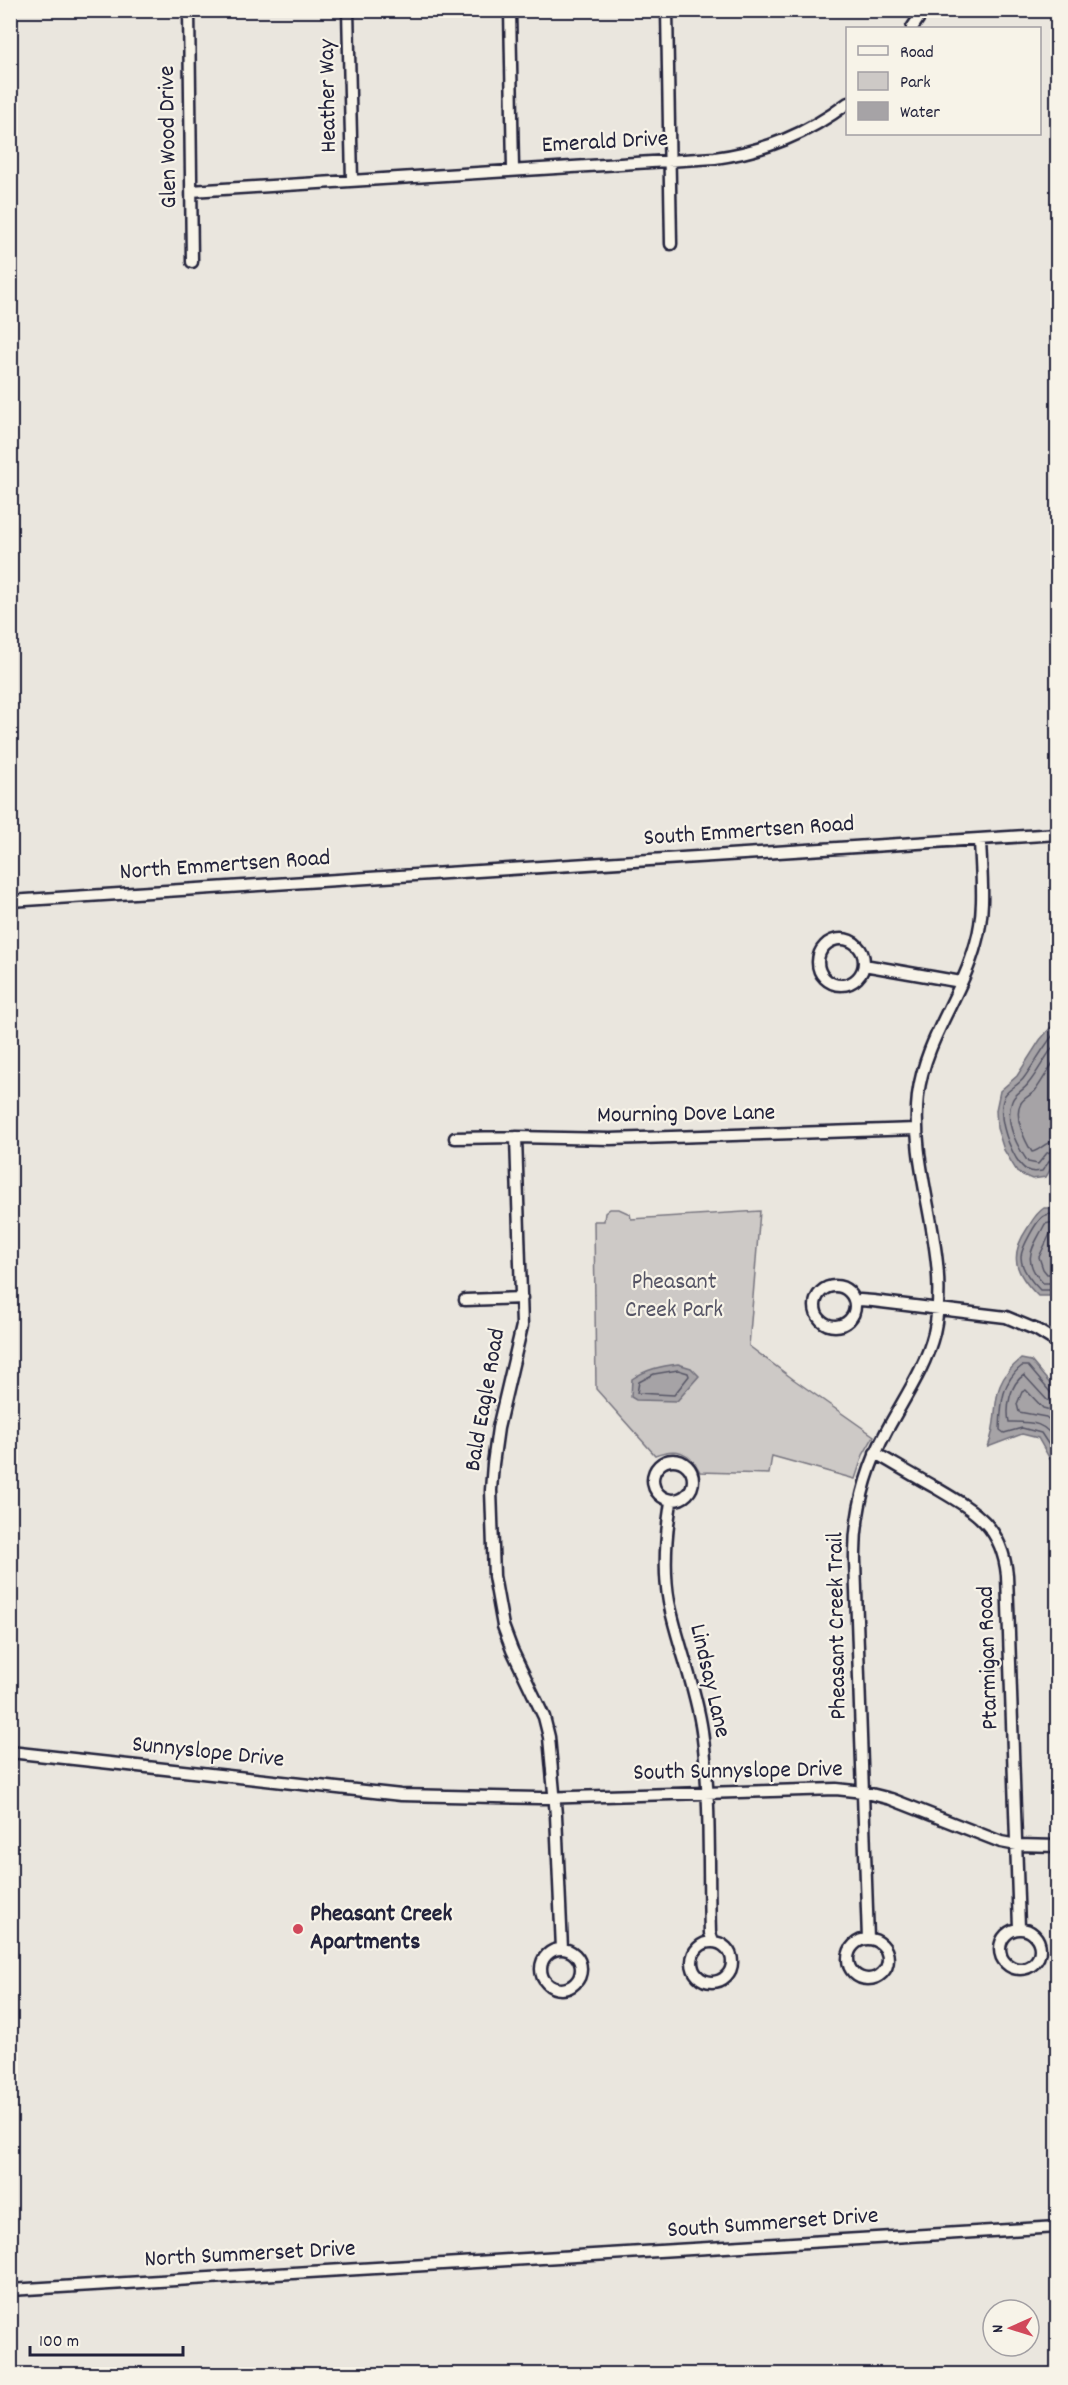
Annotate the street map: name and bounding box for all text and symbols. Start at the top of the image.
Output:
legend [846,27,1041,135]
street label: Heather Way [311,38,347,153]
text: Road [900,41,934,66]
street label: Glen Wood Drive [151,65,187,209]
text: Park [900,71,931,96]
text: Water [900,101,940,126]
street label: Emerald Drive [541,123,669,163]
street label: South Emmertsen Road [642,808,856,856]
street label: North Emmertsen Road [119,842,331,890]
street label: Mourning Dove Lane [597,1096,775,1134]
park label: Pheasant Creek Park [625,1266,723,1328]
street label: Bald Eagle Road [457,1326,515,1474]
street label: Pheasant Creek Trail [819,1532,857,1720]
street label: Ptarmigan Road [969,1585,1009,1731]
street label: Lindsay Lane [679,1621,739,1741]
street label: Sunnyslope Drive [130,1728,286,1778]
street label: South Sunnyslope Drive [633,1753,843,1791]
place label: Pheasant Creek Apartments [310,1898,452,1960]
marker: Pheasant Creek Apartments [291,1922,305,1936]
street label: South Summerset Drive [666,2200,880,2248]
street label: North Summerset Drive [144,2232,356,2278]
north arrow [981,2298,1041,2358]
scale bar [30,2319,183,2357]
text: N [987,2324,1010,2333]
text: 100 m [39,2330,79,2355]

